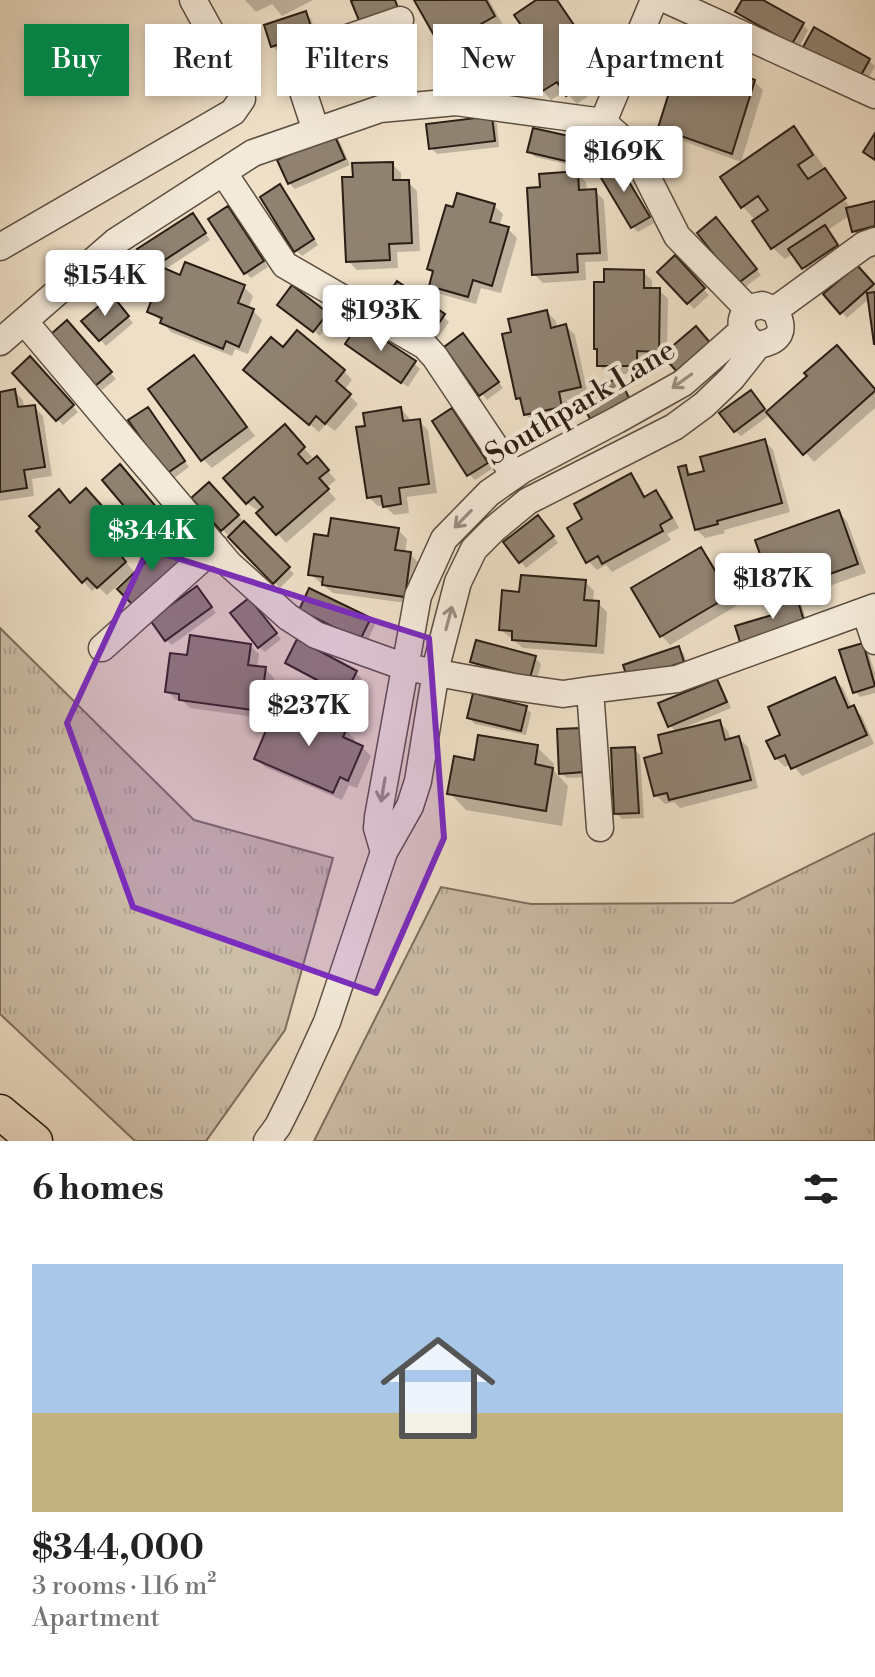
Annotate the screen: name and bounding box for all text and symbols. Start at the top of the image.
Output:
chip: Buy [24,24,129,96]
chip: Rent [145,24,261,96]
chip: Filters [277,24,417,96]
chip: New [433,24,543,96]
chip: Apartment [559,24,752,96]
pin: $169K [568,126,680,194]
text: $169K [584,136,664,168]
pin: $154K [49,250,161,318]
text: $154K [64,260,146,292]
pin: $193K [325,285,437,353]
text: $193K [341,295,421,327]
street label: Southpark Lane [479,331,682,475]
one-way arrow [672,373,694,390]
pin: $344K [96,505,208,573]
one-way arrow [454,509,473,529]
text: $344K [108,515,196,547]
pin: $187K [717,553,829,621]
text: $187K [733,563,813,595]
one-way arrow [442,605,457,631]
pin: $237K [253,680,365,748]
text: $237K [267,690,351,722]
one-way arrow [374,777,389,802]
icon: filters [799,1167,843,1211]
text: 6 homes [32,1168,164,1210]
icon: home [366,1316,510,1460]
text: $344,000 [32,1528,204,1570]
text: 3 rooms · 116 m² [32,1570,216,1602]
text: Apartment [32,1602,160,1634]

